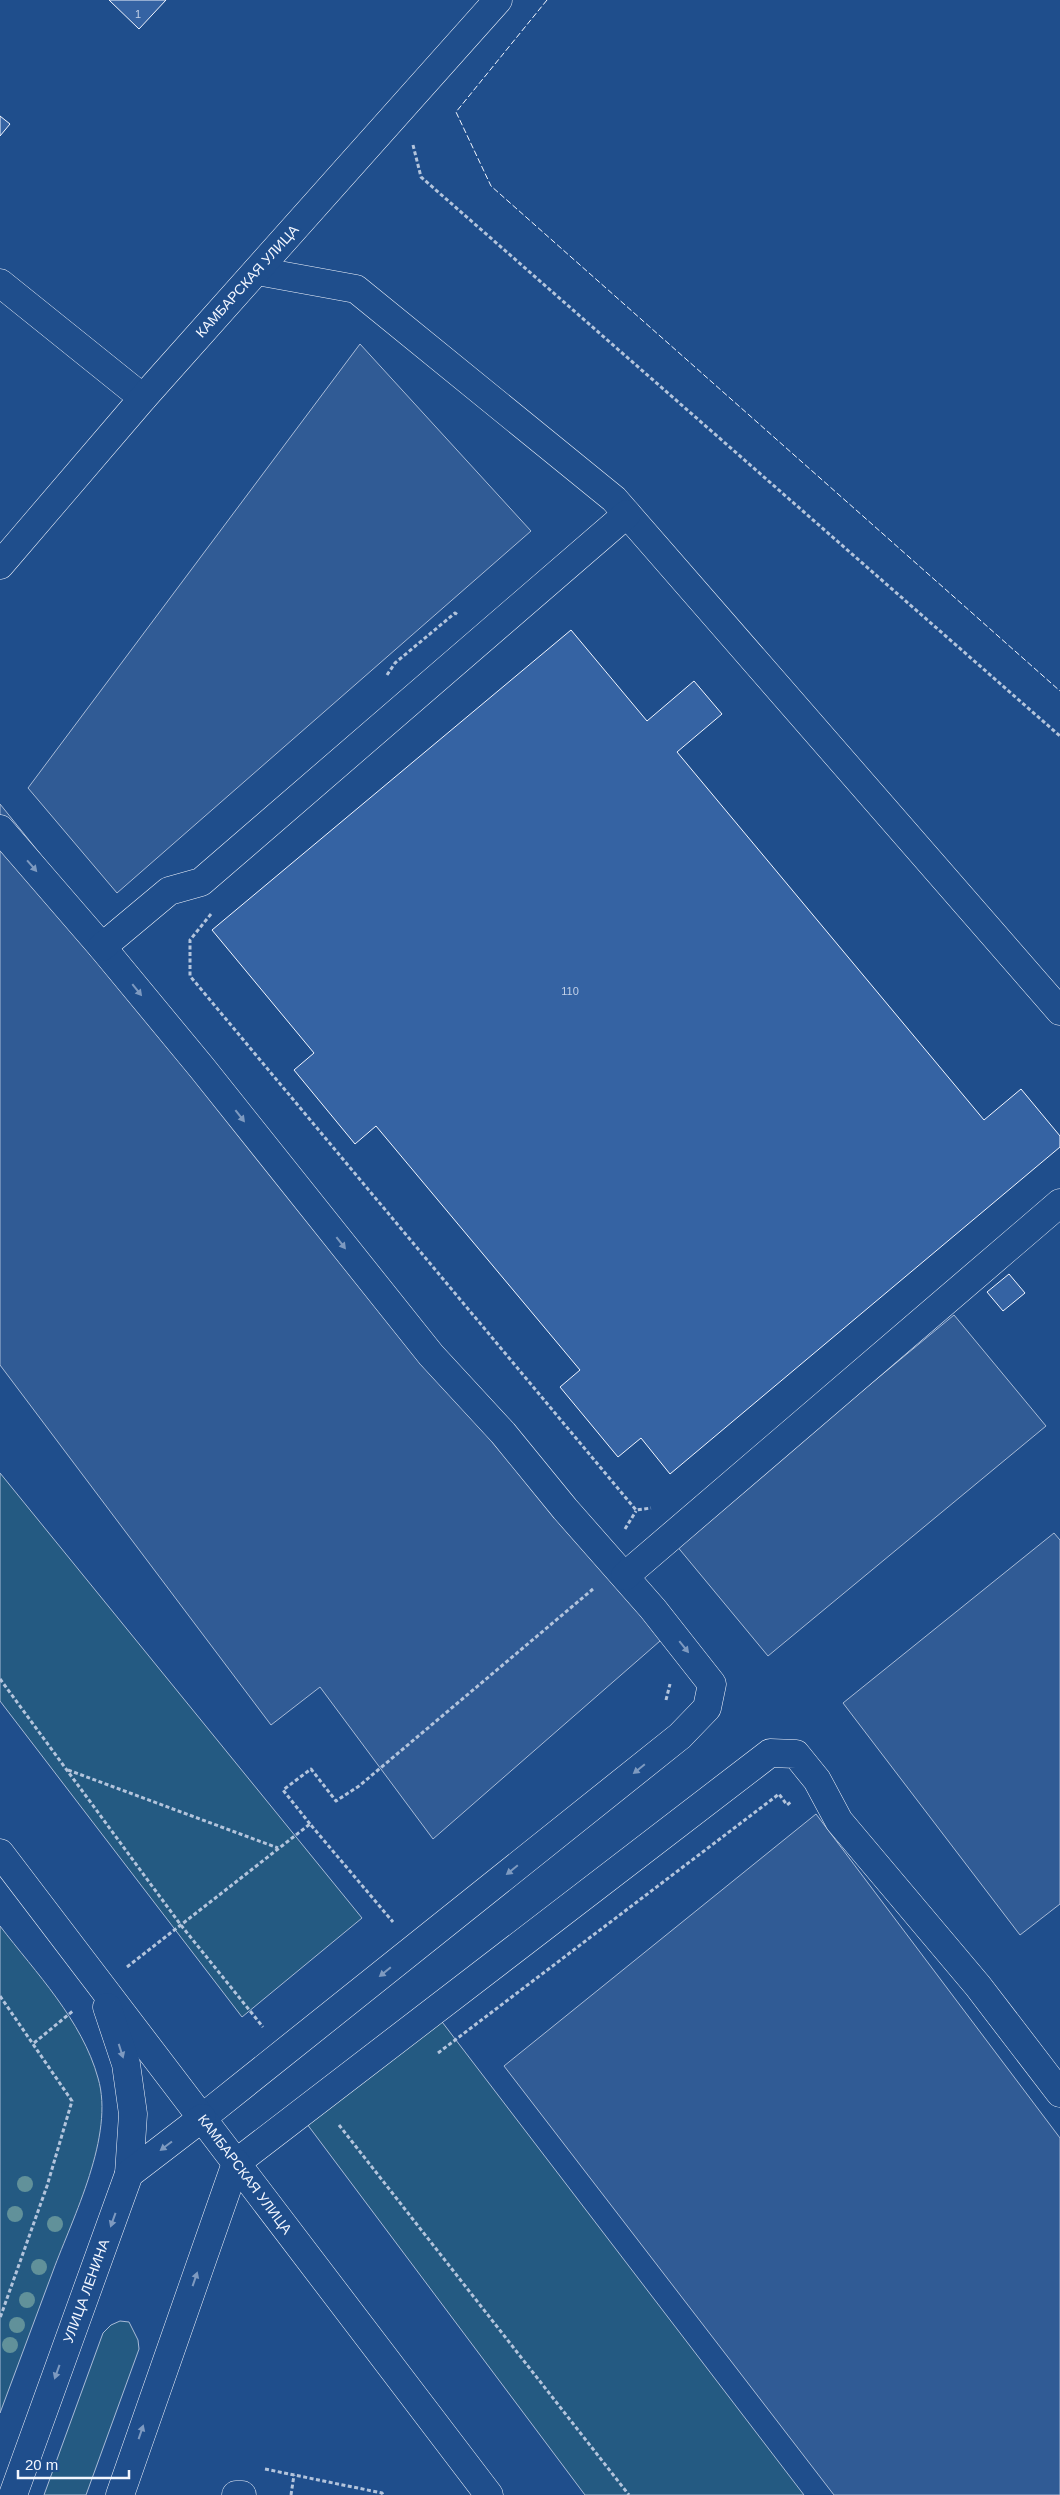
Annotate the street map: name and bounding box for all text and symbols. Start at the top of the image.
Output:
house number: 1 [135,8,141,20]
street label: КАМБАРСКАЯ УЛИЦА [192,221,302,340]
one-way arrow [27,859,38,872]
one-way arrow [132,983,143,996]
house number: 110 [561,985,579,997]
one-way arrow [235,1109,245,1123]
one-way arrow [335,1237,346,1250]
one-way arrow [679,1640,690,1653]
one-way arrow [633,1763,646,1774]
one-way arrow [506,1865,519,1876]
one-way arrow [379,1966,392,1977]
one-way arrow [118,2043,126,2058]
street label: КАМБАРСКАЯ УЛИЦА [195,2111,296,2237]
one-way arrow [159,2141,173,2151]
one-way arrow [109,2212,116,2227]
street label: УЛИЦА ЛЕНИНА [60,2236,112,2345]
one-way arrow [191,2271,199,2286]
one-way arrow [53,2365,60,2380]
one-way arrow [138,2425,146,2440]
scale bar [18,2448,129,2480]
text: 20 m [25,2456,58,2473]

